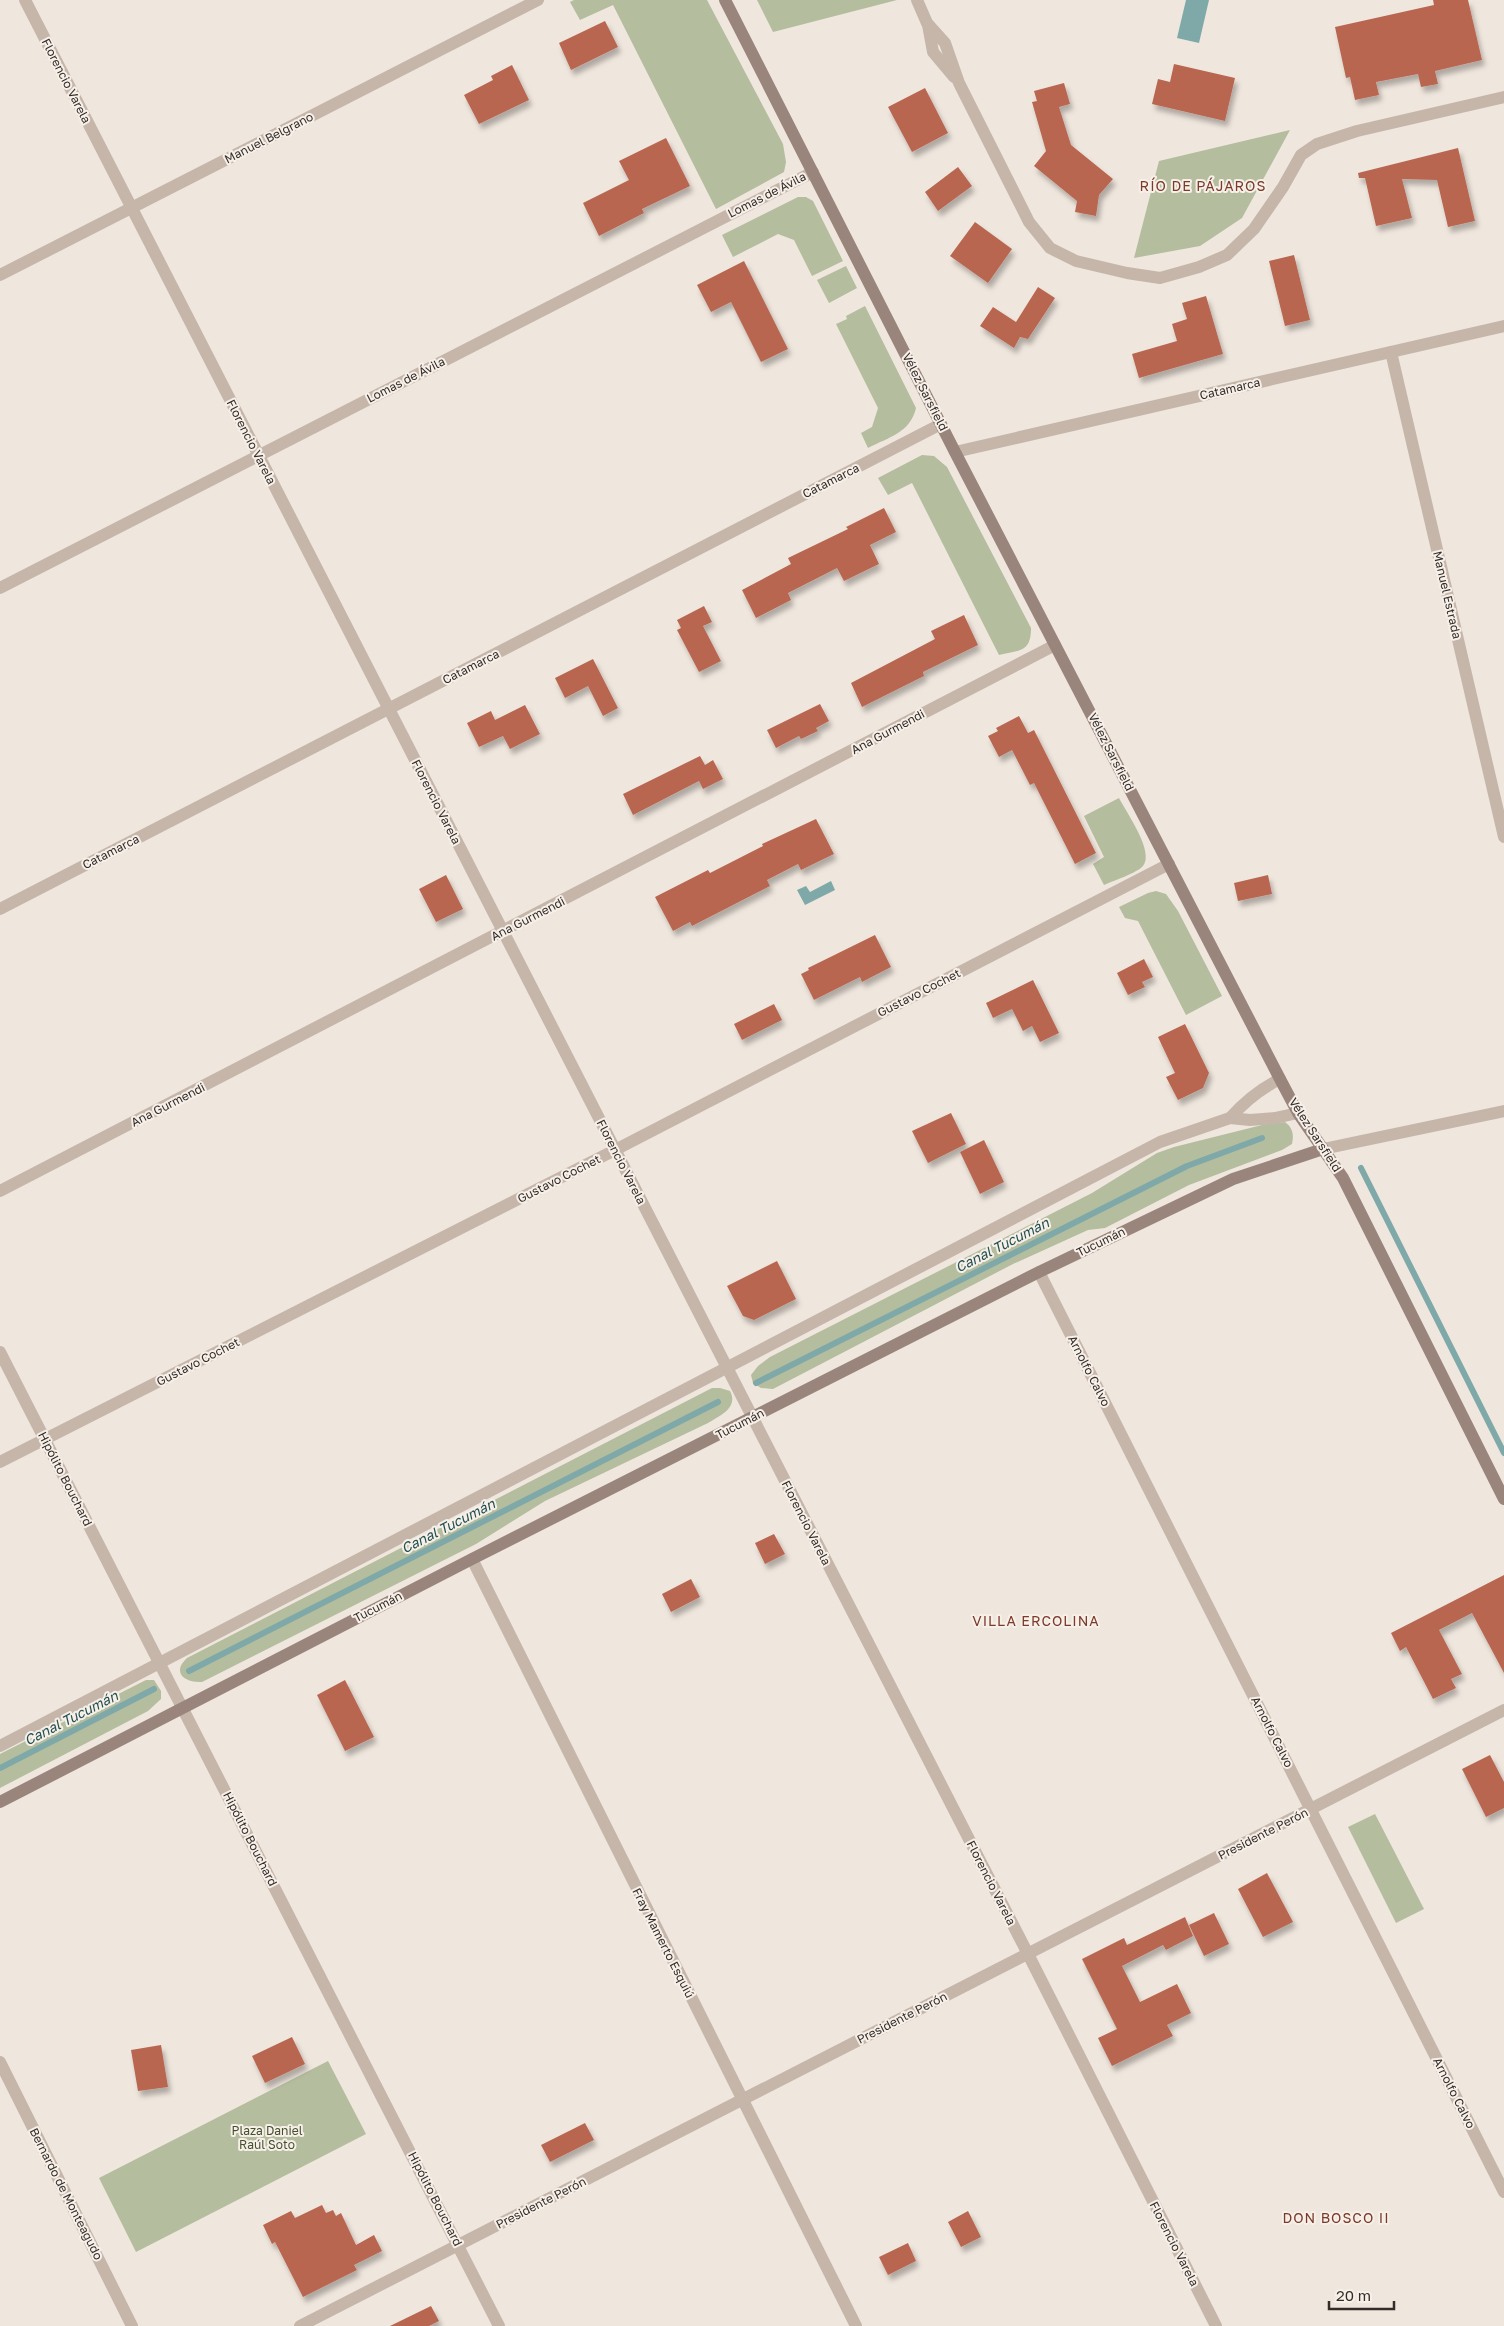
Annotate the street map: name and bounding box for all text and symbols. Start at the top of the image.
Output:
street label: Florencio Varela [39,36,94,126]
street label: Manuel Belgrano [222,109,316,166]
street label: Lomas de Ávila [725,168,808,221]
district label: RÍO DE PÁJAROS [1140,177,1266,194]
street label: Vélez Sarsfield [899,350,951,433]
street label: Lomas de Ávila [364,353,447,406]
street label: Catamarca [1198,374,1262,403]
street label: Florencio Varela [224,397,279,487]
street label: Catamarca [800,460,862,501]
street label: Manuel Estrada [1430,550,1465,640]
street label: Catamarca [440,646,502,687]
street label: Ana Gurmendi [848,706,927,757]
street label: Vélez Sarsfield [1085,710,1137,793]
street label: Florencio Varela [409,757,464,847]
street label: Catamarca [80,831,142,872]
street label: Ana Gurmendi [488,893,567,944]
street label: Gustavo Cochet [875,965,963,1020]
street label: Ana Gurmendi [128,1079,207,1130]
street label: Vélez Sarsfield [1286,1095,1345,1175]
street label: Florencio Varela [594,1117,649,1207]
street label: Gustavo Cochet [515,1151,603,1206]
water label: Canal Tucumán [952,1213,1053,1275]
street label: Tucumán [1074,1223,1128,1260]
street label: Arnolfo Calvo [1065,1333,1114,1409]
street label: Gustavo Cochet [154,1334,242,1389]
street label: Tucumán [713,1405,766,1442]
street label: Hipólito Bouchard [35,1429,96,1529]
street label: Florencio Varela [779,1478,834,1568]
water label: Canal Tucumán [398,1494,499,1556]
street label: Tucumán [351,1588,404,1625]
district label: VILLA ERCOLINA [972,1612,1100,1629]
water label: Canal Tucumán [21,1686,122,1748]
street label: Arnolfo Calvo [1248,1694,1297,1770]
street label: Hipólito Bouchard [220,1789,281,1889]
street label: Presidente Perón [1215,1804,1310,1863]
street label: Florencio Varela [964,1838,1019,1928]
street label: Fray Mamerto Esquiú [629,1885,698,2000]
street label: Presidente Perón [854,1988,949,2047]
street label: Arnolfo Calvo [1430,2055,1479,2131]
park label: Plaza Daniel Raúl Soto [232,2123,303,2152]
street label: Bernardo de Monteagudo [27,2125,106,2262]
street label: Hipólito Bouchard [405,2149,466,2249]
street label: Presidente Perón [493,2173,588,2232]
street label: Florencio Varela [1147,2199,1202,2289]
district label: DON BOSCO II [1282,2209,1390,2226]
scale bar [1329,2278,1394,2310]
text: 20 m [1336,2286,1371,2304]

